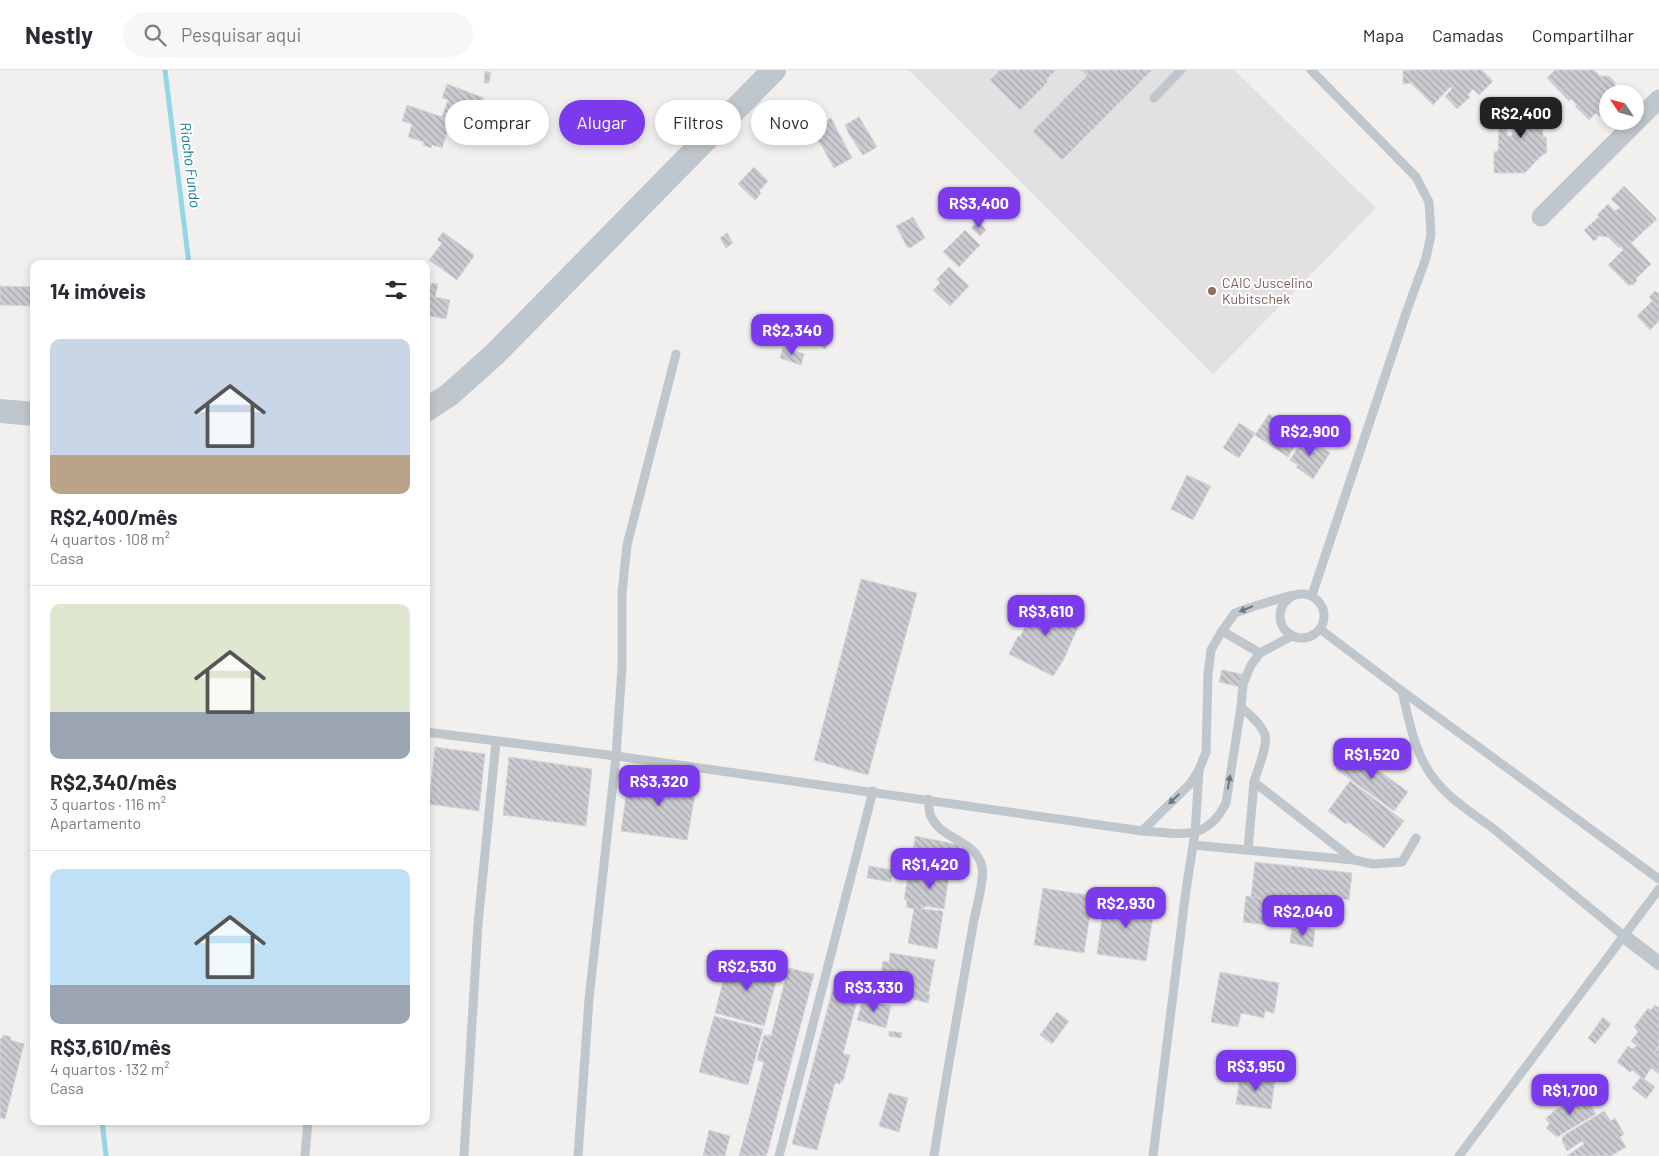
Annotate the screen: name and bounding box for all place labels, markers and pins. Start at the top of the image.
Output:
pin: R$2,400 [1475,97,1567,139]
pin: R$3,400 [933,186,1025,229]
place label: CAIC Juscelino Kubitschek [1222,274,1313,307]
marker: CAIC Juscelino Kubitschek [1206,285,1218,297]
pin: R$2,340 [746,314,838,356]
pin: R$2,900 [1264,414,1356,457]
pin: R$3,610 [1000,594,1092,637]
pin: R$1,520 [1326,738,1418,780]
pin: R$3,320 [613,764,705,807]
pin: R$1,420 [884,848,976,890]
pin: R$2,930 [1080,886,1172,929]
pin: R$2,040 [1257,894,1349,937]
pin: R$2,530 [701,950,793,992]
pin: R$3,330 [828,970,920,1013]
pin: R$3,950 [1210,1050,1302,1092]
pin: R$1,700 [1524,1074,1616,1116]

